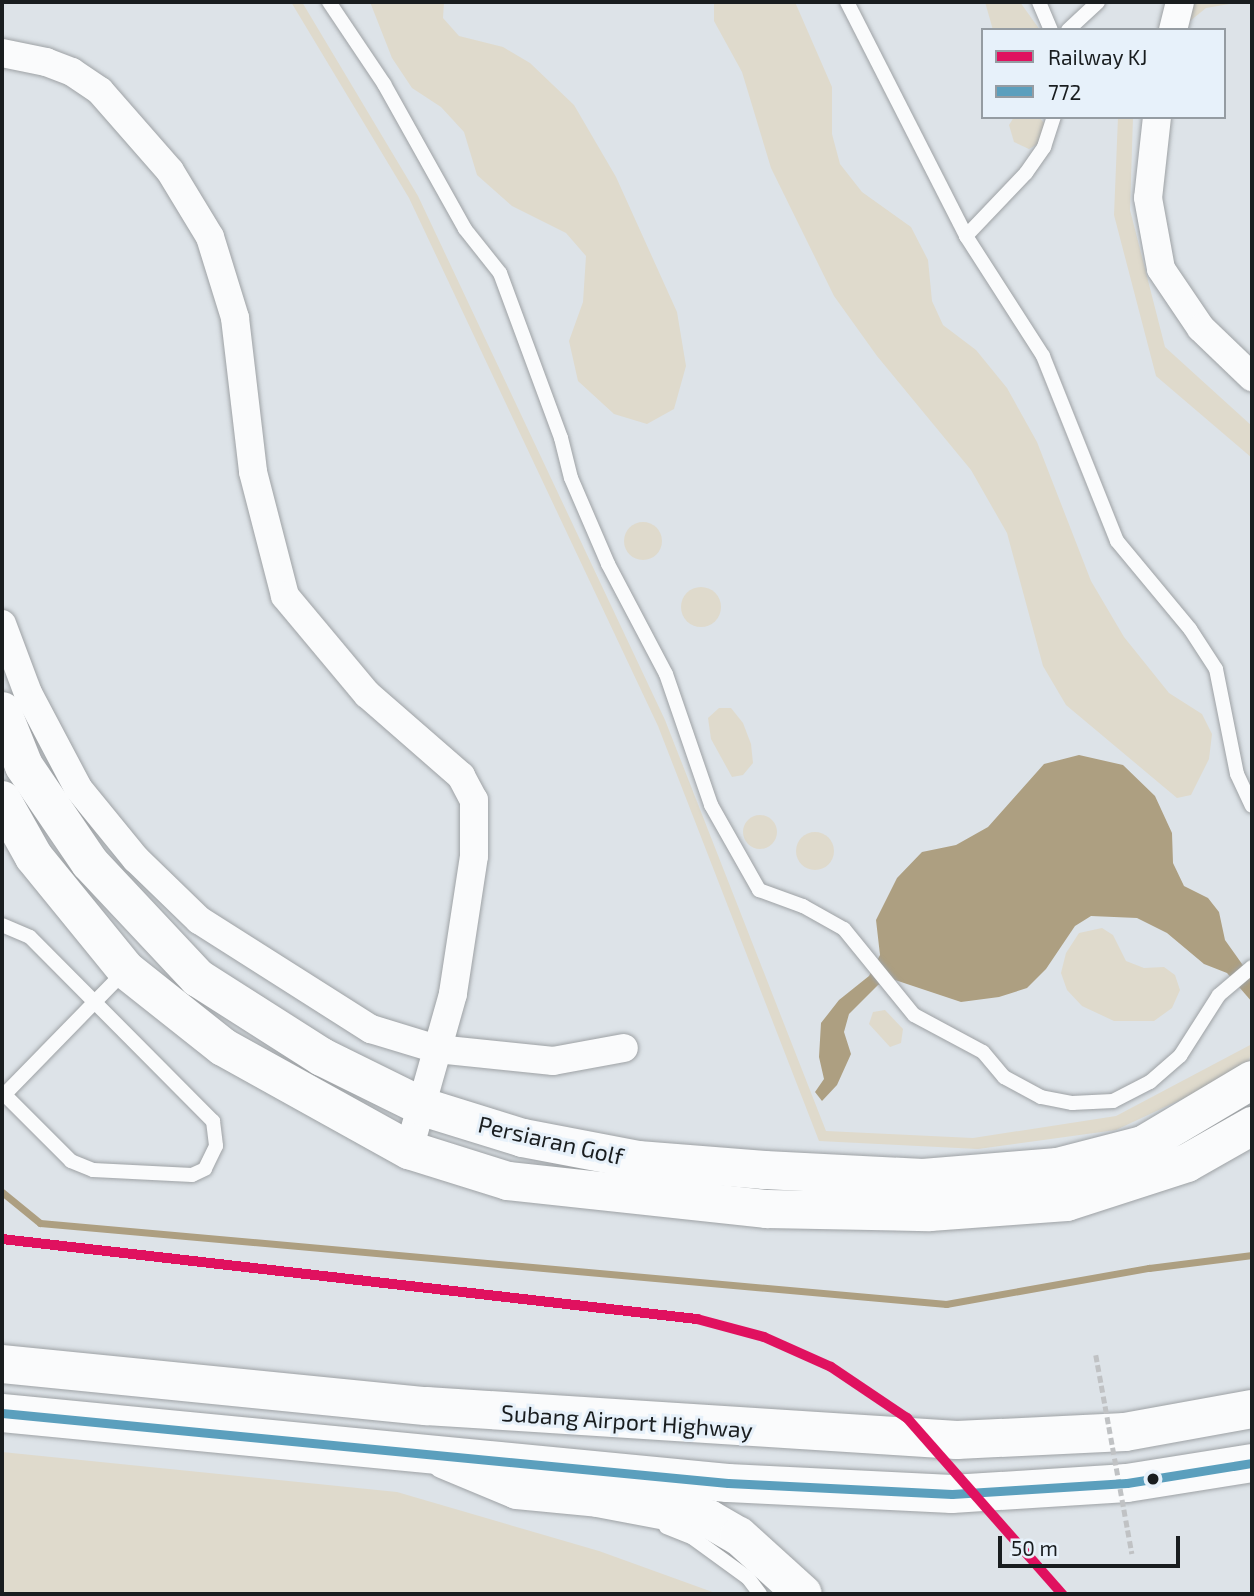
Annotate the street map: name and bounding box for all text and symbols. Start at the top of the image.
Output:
legend [981,28,1226,119]
text: Railway KJ [1048,44,1147,69]
text: 772 [1048,79,1081,104]
street label: Persiaran Golf [476,1110,626,1170]
street label: Subang Airport Highway [500,1398,754,1444]
unlabelled marker [1146,1472,1160,1486]
scale bar [1002,1522,1184,1566]
text: 50 m [1011,1535,1058,1560]

